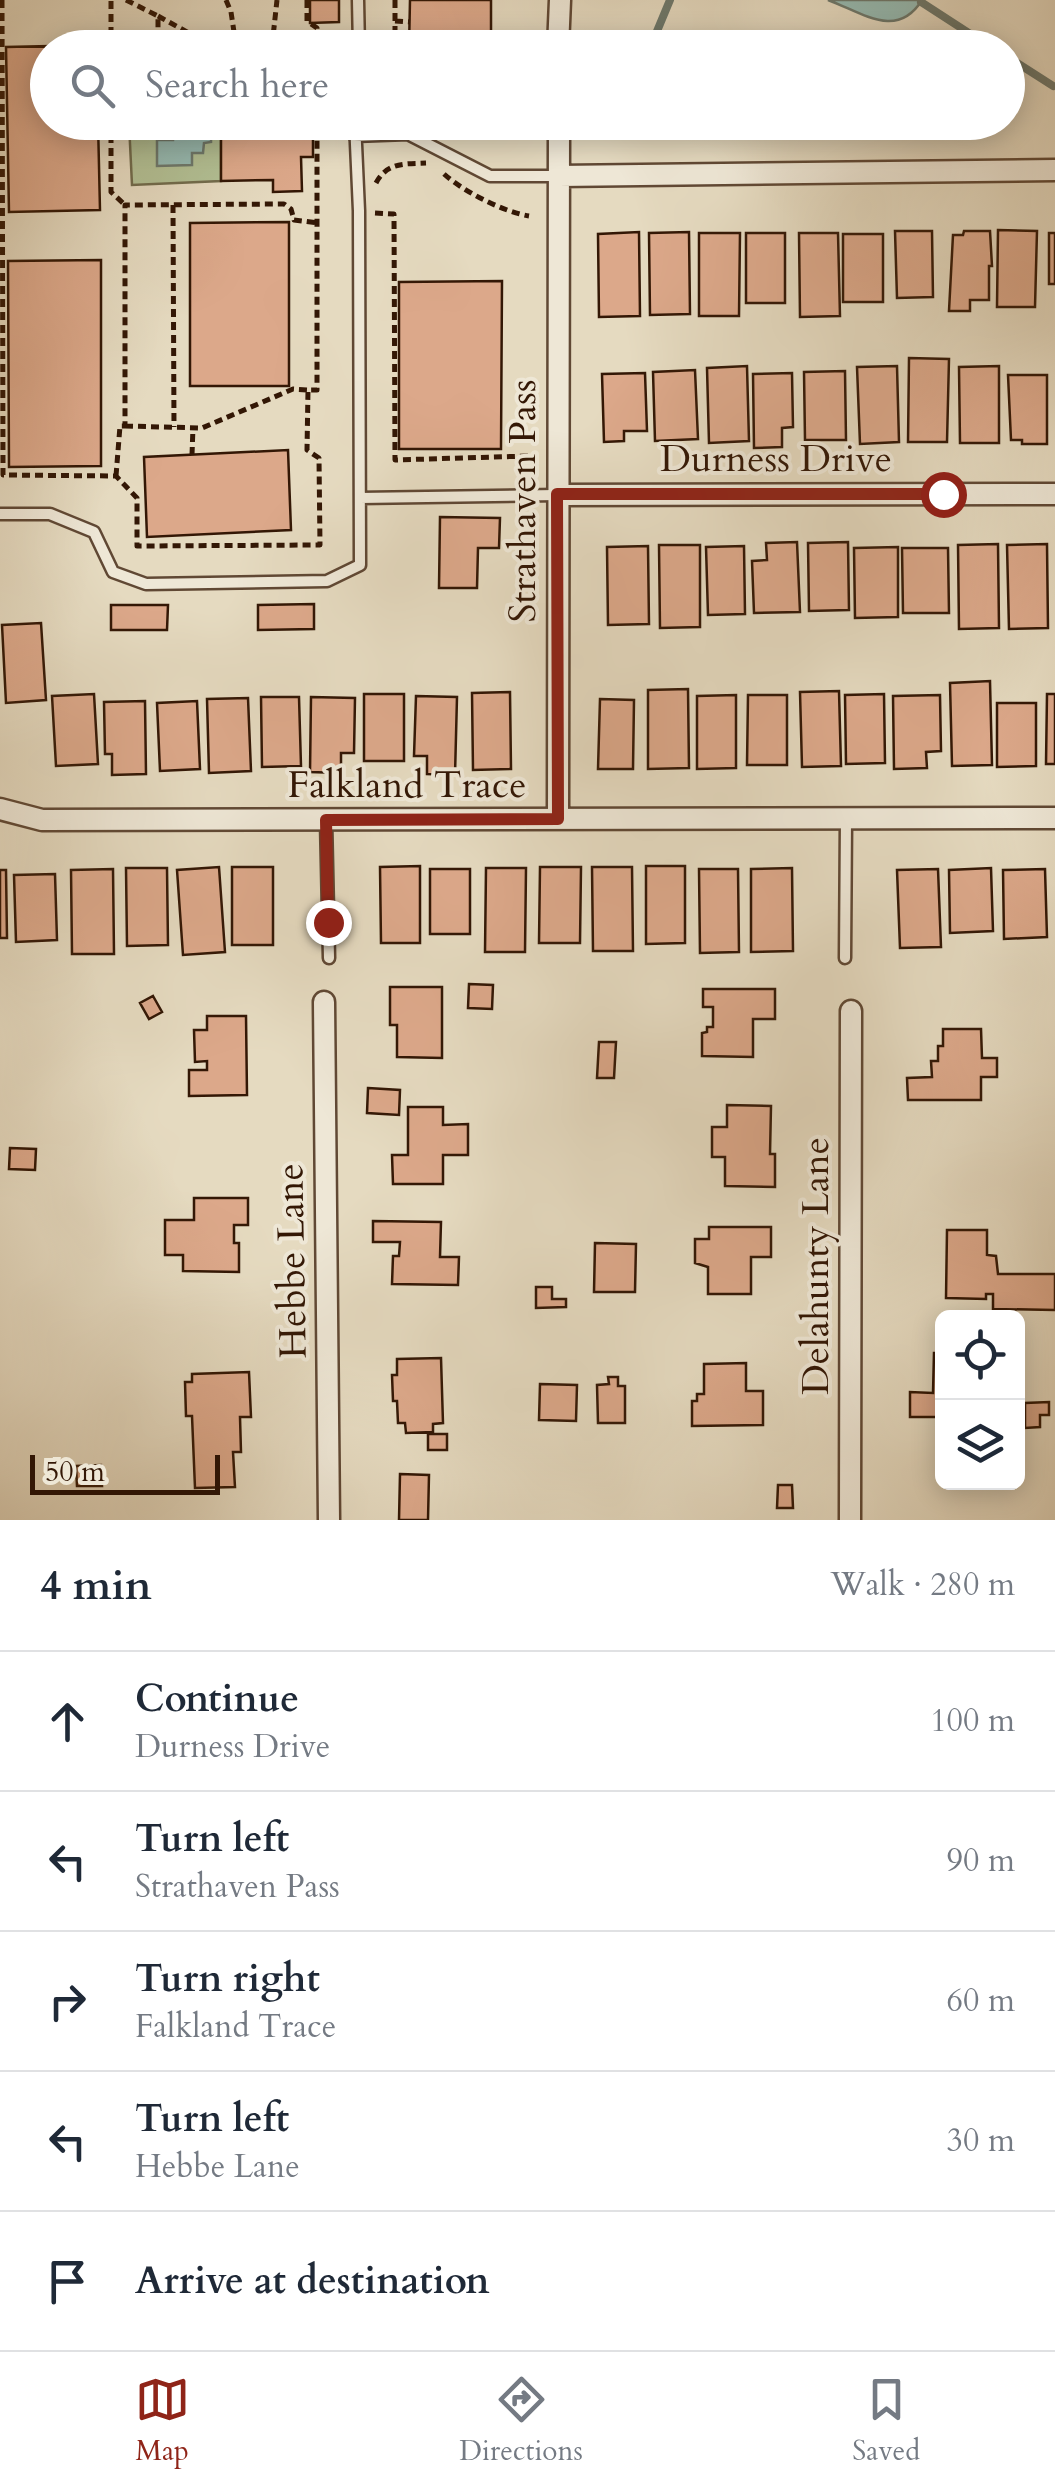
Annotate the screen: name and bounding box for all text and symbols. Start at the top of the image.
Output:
search box [30,30,1025,140]
icon: search [65,58,120,113]
text: Search here [145,59,329,111]
street label: Strathaven Pass [497,379,549,623]
street label: Durness Drive [660,433,892,485]
route start [921,472,967,518]
street label: Falkland Trace [288,759,526,811]
route end [306,900,352,946]
street label: Delahunty Lane [790,1137,842,1395]
street label: Hebbe Lane [264,1163,320,1359]
map controls [935,1310,1025,1490]
button: locate [935,1310,1025,1400]
button: layers [935,1400,1025,1490]
scale bar [30,1450,220,1494]
text: 50 m [45,1453,105,1491]
text: 4 min [40,1557,152,1614]
text: Walk · 280 m [830,1563,1015,1607]
text: Continue [135,1673,299,1725]
icon: ahead [40,1694,95,1749]
text: 100 m [930,1699,1015,1743]
text: Durness Drive [135,1725,330,1769]
text: Turn left [135,1813,289,1865]
icon: left [40,1834,95,1889]
text: 90 m [947,1839,1015,1883]
text: Strathaven Pass [135,1865,340,1909]
text: Turn right [135,1953,320,2005]
icon: right [40,1974,95,2029]
text: 60 m [947,1979,1015,2023]
text: Falkland Trace [135,2005,336,2049]
text: Turn left [135,2093,289,2145]
icon: left [40,2114,95,2169]
text: 30 m [947,2119,1015,2163]
text: Hebbe Lane [135,2145,300,2189]
icon: arrive [40,2254,95,2309]
text: Arrive at destination [135,2255,490,2307]
tab: Map [135,2372,190,2470]
tab: Directions [459,2372,583,2470]
tab: Saved [852,2372,920,2470]

